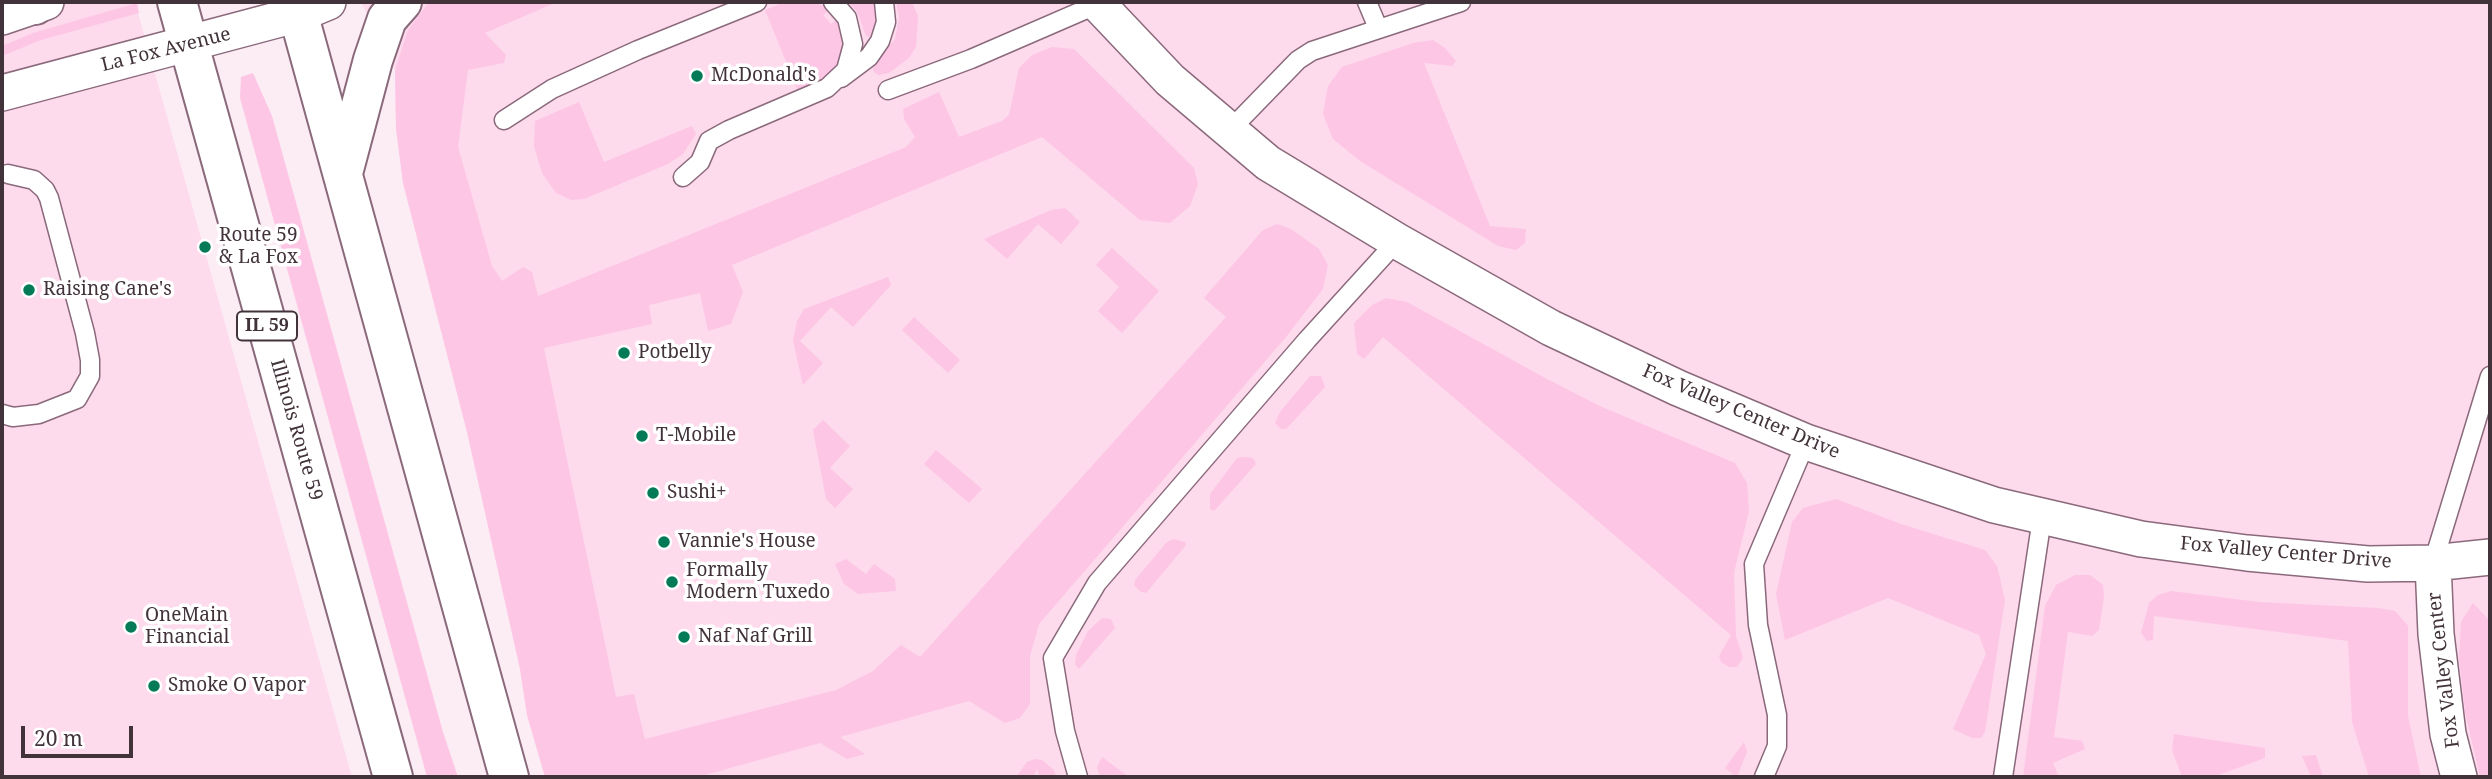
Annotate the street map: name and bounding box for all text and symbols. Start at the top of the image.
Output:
street label: La Fox Avenue [99,23,233,77]
place label: McDonald's [711,65,816,87]
marker: McDonald's [689,68,705,84]
place label: Route 59 & La Fox [219,225,298,269]
marker: Route 59 & La Fox [197,239,213,255]
place label: Raising Cane's [43,279,172,301]
marker: Raising Cane's [21,282,37,298]
road number: IL 59 [237,312,297,340]
place label: Potbelly [638,342,711,364]
marker: Potbelly [616,345,632,361]
street label: Illinois Route 59 [265,357,327,503]
street label: Fox Valley Center Drive [1639,360,1843,464]
place label: T-Mobile [656,425,736,447]
marker: T-Mobile [634,428,650,444]
place label: Sushi+ [667,482,727,504]
marker: Sushi+ [645,485,661,501]
place label: Vannie's House [678,531,816,553]
street label: Fox Valley Center Drive [2179,532,2393,574]
marker: Vannie's House [656,534,672,550]
place label: Formally Modern Tuxedo [686,560,830,604]
marker: Formally Modern Tuxedo [664,574,680,590]
street label: Fox Valley Center [2423,591,2465,749]
place label: OneMain Financial [145,605,230,649]
marker: OneMain Financial [123,619,139,635]
place label: Naf Naf Grill [698,626,813,648]
marker: Naf Naf Grill [676,629,692,645]
place label: Smoke O Vapor [168,675,306,697]
marker: Smoke O Vapor [146,678,162,694]
scale bar [24,712,136,756]
text: 20 m [34,724,83,752]

